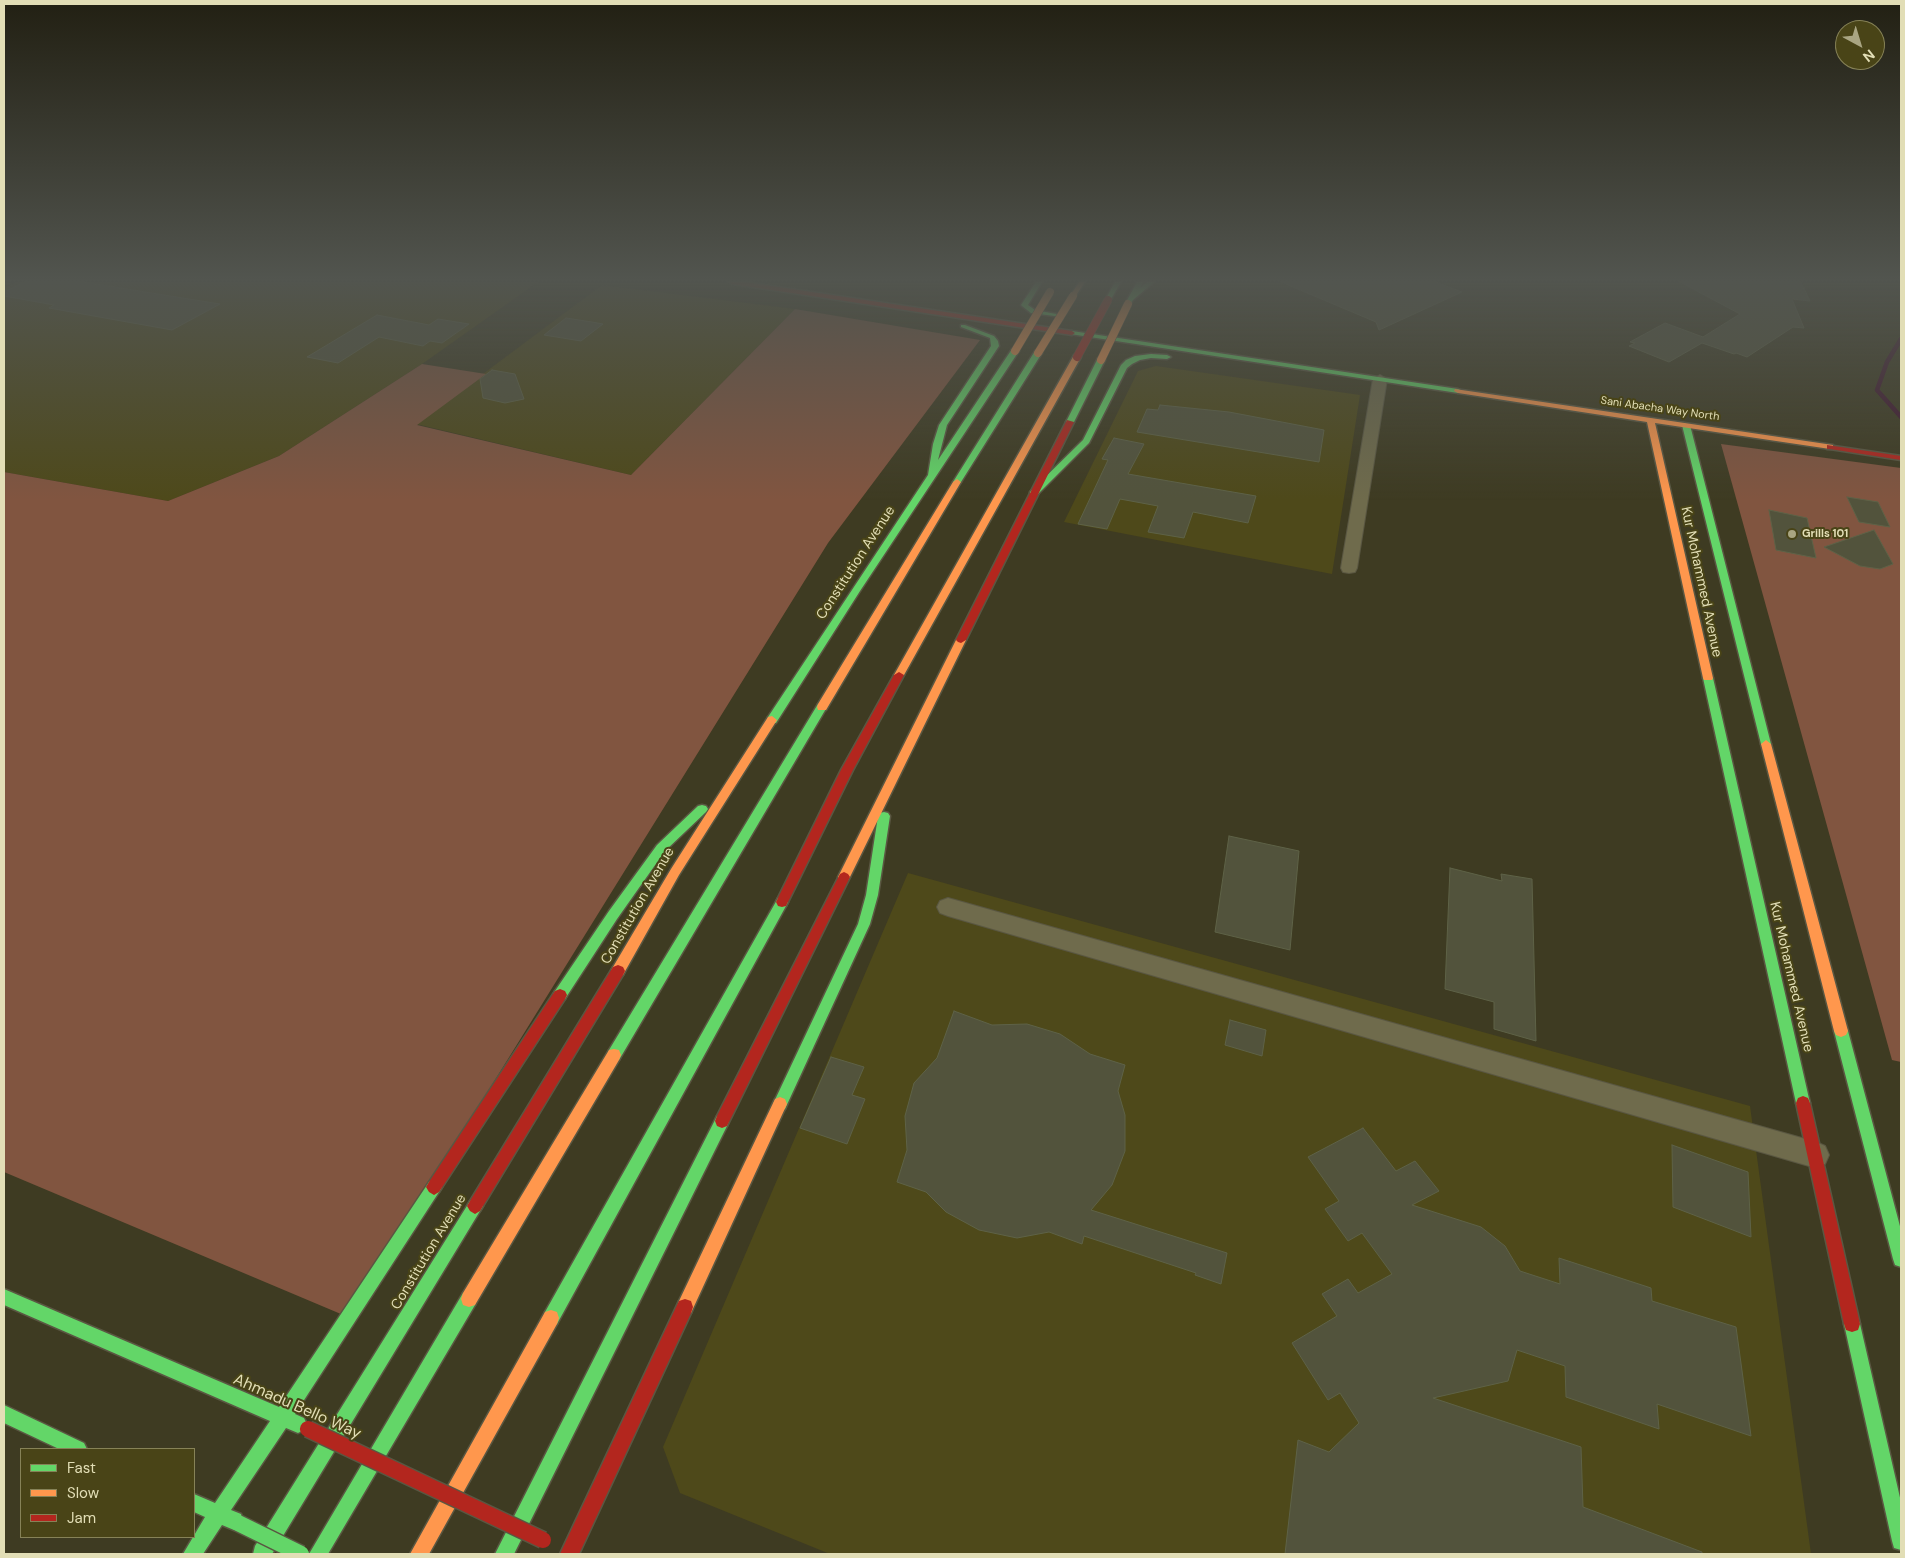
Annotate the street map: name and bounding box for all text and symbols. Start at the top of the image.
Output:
north arrow [1835,20,1885,70]
text: N [1859,46,1878,66]
street label: Sani Abacha Way North [1600,394,1720,424]
street label: Constitution Avenue [813,503,899,623]
street label: Kur Mohammed Avenue [1677,505,1725,659]
place label: Grills 101 [1802,527,1848,541]
marker: Grills 101 [1786,528,1798,540]
street label: Constitution Avenue [598,845,678,967]
street label: Kur Mohammed Avenue [1766,900,1816,1054]
street label: Constitution Avenue [388,1191,470,1313]
street label: Ahmadu Bello Way [230,1370,364,1444]
legend [20,1448,195,1538]
text: Fast [67,1458,96,1478]
text: Slow [67,1483,99,1503]
text: Jam [67,1508,96,1528]

